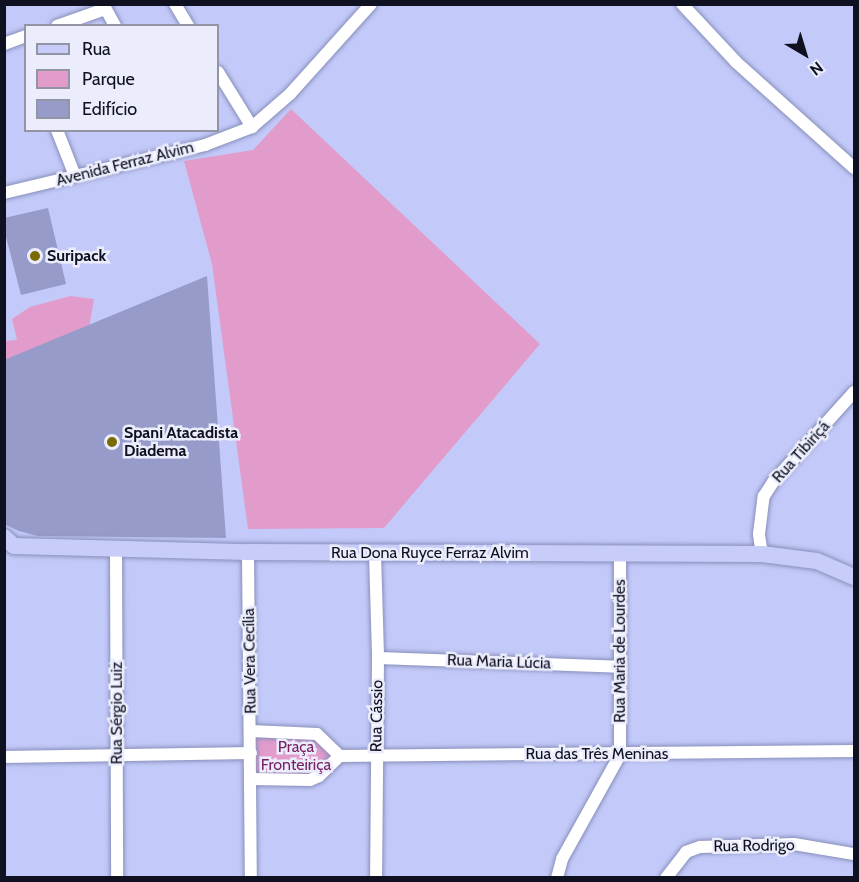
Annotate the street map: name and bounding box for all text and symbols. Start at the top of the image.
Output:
legend [24,24,219,132]
north arrow [775,24,835,84]
text: Rua [82,38,111,60]
text: N [806,58,827,80]
text: Parque [82,68,135,90]
text: Edifício [82,98,137,120]
street label: Avenida Ferraz Alvim [54,138,196,190]
place label: Suripack [47,246,106,266]
marker: Suripack [28,249,42,263]
street label: Rua Tibiriçá [768,417,834,487]
place label: Spani Atacadista Diadema [124,423,238,461]
marker: Spani Atacadista Diadema [105,435,119,449]
street label: Rua Dona Ruyce Ferraz Alvim [331,543,529,563]
street label: Rua Maria de Lourdes [610,579,630,723]
street label: Rua Vera Cecília [239,608,261,714]
street label: Rua Maria Lúcia [447,651,551,673]
street label: Rua Sérgio Luiz [107,662,127,764]
street label: Rua Cássio [367,680,387,752]
park label: Praça Fronteiriça [261,737,331,775]
street label: Rua das Três Meninas [526,744,668,764]
street label: Rua Rodrigo [713,836,795,856]

